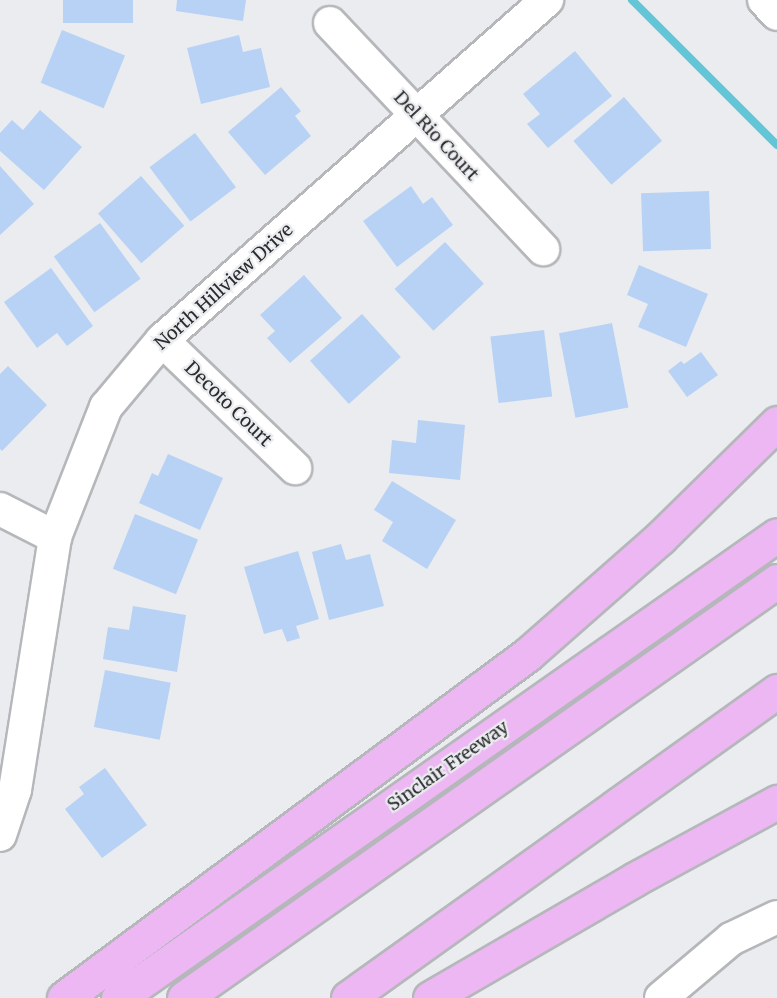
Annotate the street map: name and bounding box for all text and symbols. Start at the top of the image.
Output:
street label: Del Rio Court [389,87,483,185]
street label: North Hillview Drive [151,219,297,355]
street label: Decoto Court [180,357,276,451]
street label: Sinclair Freeway [383,716,513,816]

